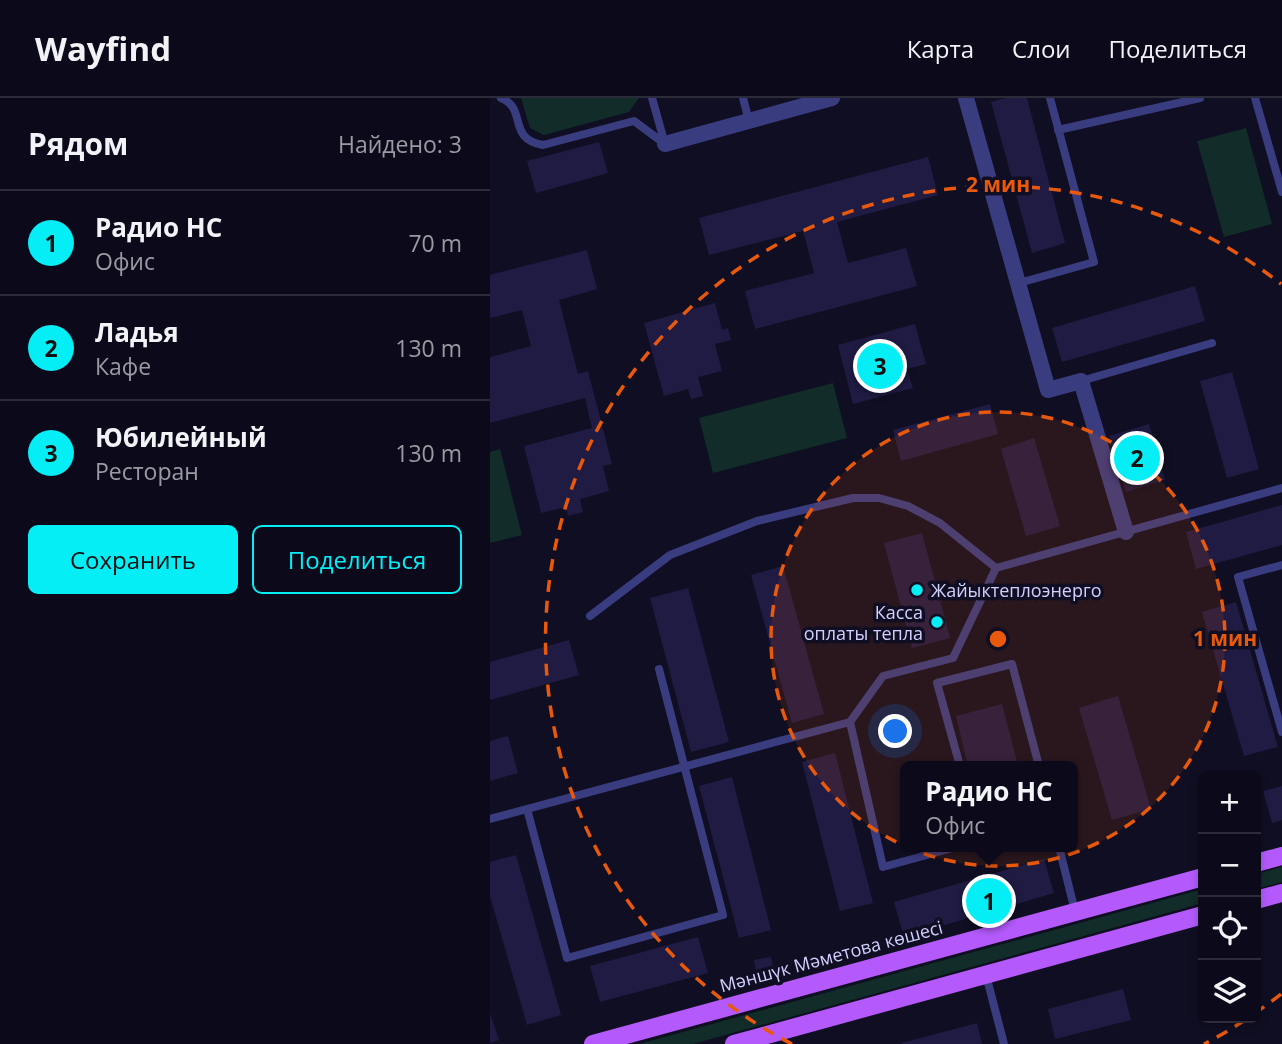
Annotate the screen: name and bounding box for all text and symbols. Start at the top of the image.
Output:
text: Wayfind [35,26,171,71]
text: Карта [907,32,974,65]
text: Слои [1012,32,1071,65]
text: Поделиться [1109,32,1247,65]
text: Рядом [28,123,128,164]
text: Найдено: 3 [338,128,462,160]
text: 2 мин [966,170,1030,198]
text: Радио НС [95,209,222,245]
text: 1 [44,227,58,259]
text: 70 m [408,227,462,259]
text: Офис [95,245,155,277]
text: Ладья [95,314,179,350]
text: 2 [44,332,58,364]
text: 130 m [395,332,462,364]
pin: 3 [857,340,903,392]
text: Кафе [95,350,151,382]
text: Юбилейный [95,419,267,455]
pin: 2 [1114,432,1160,484]
text: 3 [44,437,58,469]
text: 130 m [395,437,462,469]
text: Ресторан [95,455,199,487]
button: Сохранить [28,525,238,594]
button: Поделиться [252,525,462,594]
place label: Жайыктеплоэнерго [931,578,1102,602]
marker: Жайыктеплоэнерго [909,582,925,598]
place label: Касса оплаты тепла [804,600,923,645]
marker: Касса оплаты тепла [929,614,945,630]
text: 1 мин [1193,624,1257,652]
centre of rings [986,627,1010,651]
your location [878,714,912,748]
popup [900,761,1078,852]
map controls [1198,771,1261,1023]
button: + [1198,771,1261,834]
text: Радио НС [925,773,1053,809]
text: Офис [925,809,985,841]
button: − [1198,834,1261,897]
pin: 1 [966,875,1012,927]
button: locate [1198,897,1261,960]
street label: Мәншүк Мәметова көшесі [717,915,945,997]
button: layers [1198,960,1261,1023]

